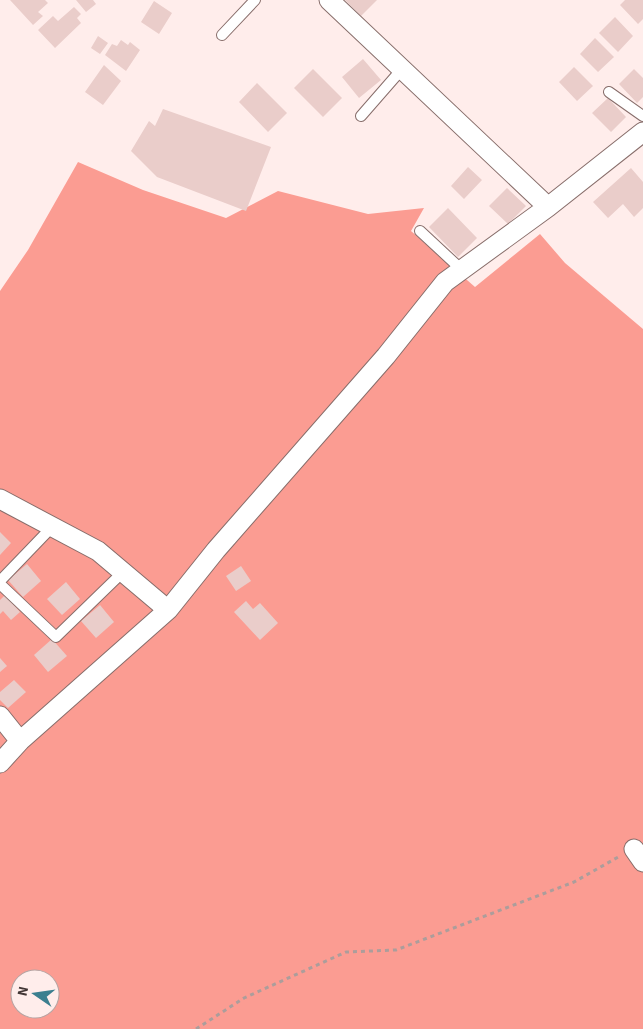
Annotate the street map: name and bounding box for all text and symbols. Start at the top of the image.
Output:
north arrow [10,969,60,1019]
text: N [13,985,34,998]

